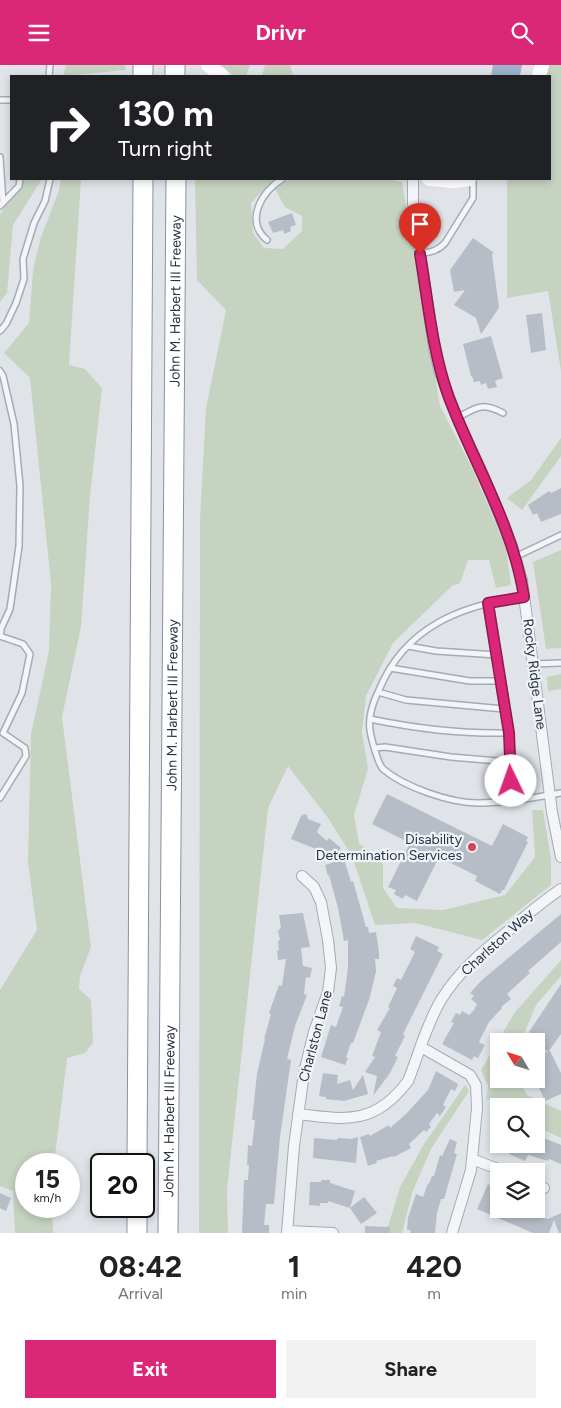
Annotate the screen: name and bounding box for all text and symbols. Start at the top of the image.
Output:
icon: menu [25,19,53,47]
text: Drivr [255,19,306,46]
icon: search [508,19,536,47]
text: 130 m [118,93,214,135]
icon: right [35,95,100,160]
text: Turn right [118,135,213,162]
pin [399,203,441,254]
icon: arrive [406,210,434,238]
street label: John M. Harbert III Freeway [166,214,185,387]
street label: John M. Harbert III Freeway [163,618,182,791]
street label: Rocky Ridge Lane [519,618,550,731]
position arrow [484,754,536,806]
place label: Disability Determination Services [316,831,463,864]
marker: Disability Determination Services [466,841,478,853]
street label: Charlston Way [458,905,537,979]
street label: Charlston Lane [295,988,336,1084]
street label: John M. Harbert III Freeway [160,1024,179,1197]
north arrow [490,1033,545,1087]
map controls [490,1033,545,1218]
button: search [490,1098,545,1153]
speed limit sign: 20 [90,1153,155,1218]
button: layers [490,1163,545,1218]
text: 15 [35,1164,60,1194]
text: km/h [34,1191,61,1205]
text: 08:42 [99,1248,182,1285]
text: 1 [288,1248,301,1285]
text: 420 [406,1248,462,1285]
text: Arrival [118,1284,163,1303]
text: min [281,1284,307,1303]
text: m [427,1284,441,1303]
button: Exit [25,1340,276,1398]
button: Share [286,1340,536,1398]

